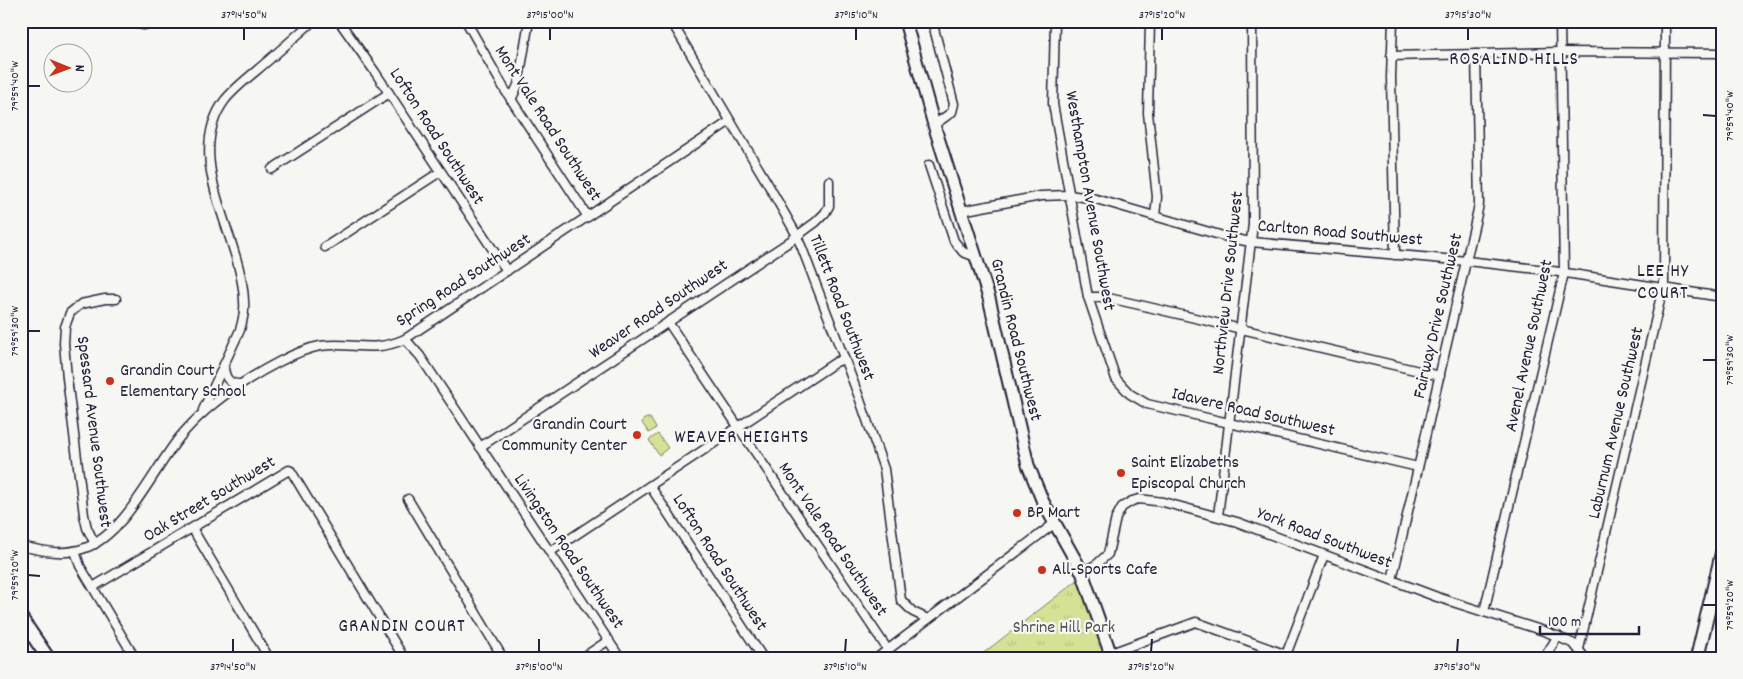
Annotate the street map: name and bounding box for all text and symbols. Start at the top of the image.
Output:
text: 37°14'50"N [221,7,267,24]
text: 37°15'00"N [526,7,574,24]
text: 37°15'10"N [834,7,878,24]
text: 37°15'20"N [1139,7,1185,24]
text: 37°15'30"N [1445,7,1491,24]
street label: Mont Vale Road Southwest [487,41,607,207]
north arrow [42,42,92,92]
district label: ROSALIND HILLS [1449,47,1579,74]
text: 79°59'40"W [7,61,24,111]
street label: Lofton Road Southwest [382,64,490,211]
text: N [69,65,89,72]
street label: Westhampton Avenue Southwest [1057,89,1121,313]
text: 79°59'40"W [1722,91,1739,141]
street label: Northview Drive Southwest [1207,190,1251,376]
street label: Carlton Road Southwest [1256,214,1424,254]
street label: Spring Road Southwest [392,228,537,334]
street label: Tillett Road Southwest [802,231,880,385]
street label: Fairway Drive Southwest [1408,231,1470,401]
street label: Weaver Road Southwest [584,254,734,366]
street label: Grandin Road Southwest [983,256,1047,424]
street label: Avenel Avenue Southwest [1500,257,1561,434]
district label: LEE HY COURT [1637,259,1689,308]
text: 79°59'30"W [7,306,24,356]
street label: Laburnum Avenue Southwest [1583,324,1651,521]
street label: Spessard Avenue Southwest [69,335,117,529]
text: 79°59'30"W [1722,335,1739,385]
place label: Grandin Court Elementary School [120,359,247,405]
marker: Grandin Court Elementary School [104,375,116,387]
street label: Idavere Road Southwest [1169,382,1337,444]
place label: Grandin Court Community Center [502,413,627,459]
district label: WEAVER HEIGHTS [675,425,809,452]
marker: Grandin Court Community Center [631,429,643,441]
street label: Oak Street Southwest [139,450,281,549]
place label: Saint Elizabeths Episcopal Church [1131,451,1246,497]
street label: Mont Vale Road Southwest [771,458,893,622]
marker: Saint Elizabeths Episcopal Church [1115,467,1127,479]
street label: Livingston Road Southwest [507,469,630,635]
street label: Lofton Road Southwest [665,490,773,637]
place label: BP Mart [1027,501,1080,526]
street label: York Road Southwest [1253,502,1396,576]
marker: BP Mart [1011,507,1023,519]
text: 79°59'20"W [7,550,24,600]
place label: All-Sports Cafe [1052,558,1157,583]
marker: All-Sports Cafe [1036,564,1048,576]
text: 79°59'20"W [1722,580,1739,630]
scale bar [1540,604,1639,636]
text: 100 m [1548,612,1581,634]
district label: GRANDIN COURT [338,614,466,641]
park label: Shrine Hill Park [1013,616,1115,641]
text: 37°14'50"N [210,659,256,676]
text: 37°15'00"N [515,659,563,676]
text: 37°15'10"N [823,659,867,676]
text: 37°15'20"N [1128,659,1174,676]
text: 37°15'30"N [1434,659,1480,676]

